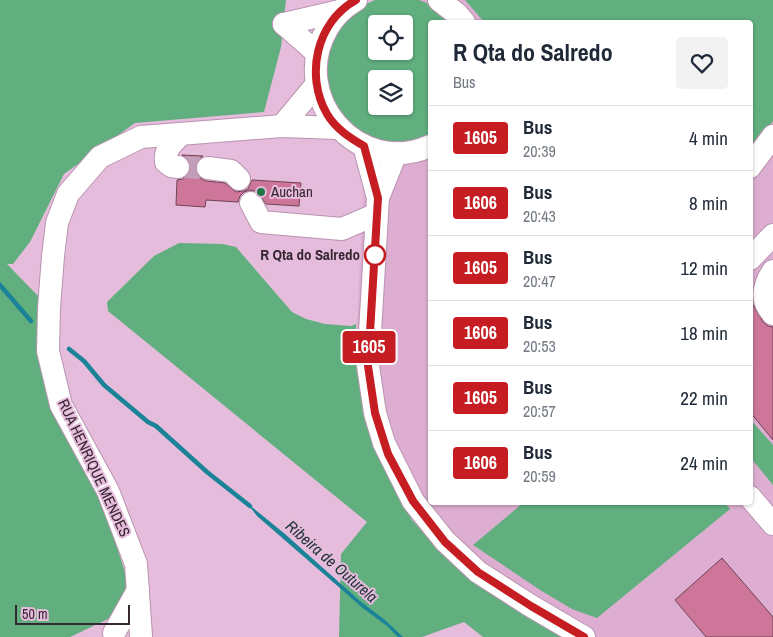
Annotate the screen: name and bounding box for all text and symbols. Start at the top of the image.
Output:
map controls [368,15,413,115]
button: locate [368,15,413,60]
text: R Qta do Salredo [453,36,613,68]
button: heart [676,37,728,89]
button: layers [368,70,413,115]
text: Bus [453,71,476,93]
text: Bus [523,114,552,140]
text: 1605 [464,125,497,150]
text: 4 min [689,125,728,151]
text: 20:39 [523,140,556,162]
text: Bus [523,179,552,205]
place label: Auchan [270,181,313,202]
marker: Auchan [255,186,267,198]
text: 1606 [464,190,497,215]
text: 8 min [689,190,728,216]
text: 20:43 [523,205,556,227]
place label: R Qta do Salredo [260,244,360,265]
marker: R Qta do Salredo [364,244,386,266]
text: Bus [523,244,552,270]
text: 1605 [464,255,497,280]
text: 12 min [680,255,728,281]
text: 20:47 [523,270,556,292]
text: Bus [523,309,552,335]
text: 1606 [464,320,497,345]
text: 18 min [680,320,728,346]
line badge: 1605 [334,331,404,363]
text: 1605 [353,334,385,359]
text: 20:53 [523,335,556,357]
text: Bus [523,374,552,400]
text: 1605 [464,385,497,410]
text: 22 min [680,385,728,411]
street label: RUA HENRIQUE MENDES [53,396,136,540]
text: 20:57 [523,400,556,422]
text: Bus [523,439,552,465]
text: 1606 [464,450,497,475]
text: 24 min [680,450,728,476]
text: 20:59 [523,465,556,487]
water label: Ribeira de Outurela [281,515,383,607]
scale bar [15,602,130,625]
text: 50 m [22,605,48,623]

